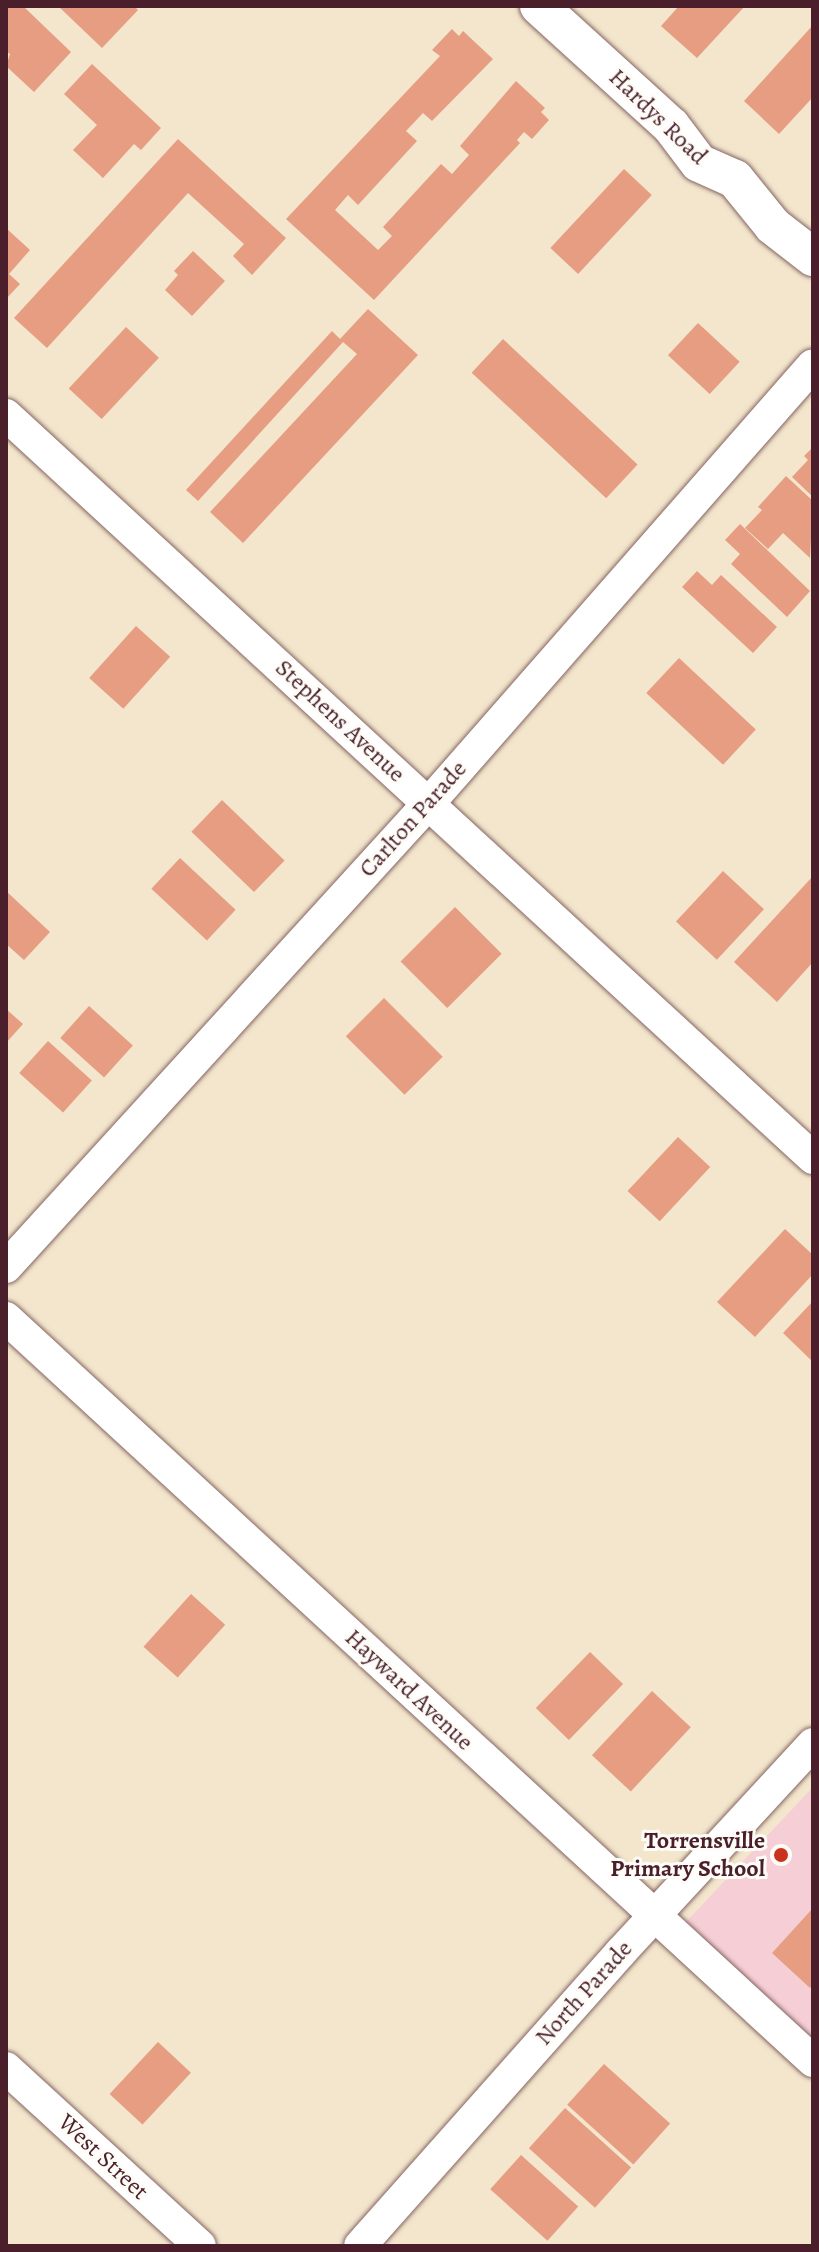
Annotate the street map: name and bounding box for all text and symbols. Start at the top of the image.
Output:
street label: Hardys Road [603,63,713,171]
street label: Stephens Avenue [269,654,411,788]
street label: Carlton Parade [353,755,473,883]
street label: Hayward Avenue [339,1623,479,1757]
place label: Torrensville Primary School [610,1827,765,1883]
marker: Torrensville Primary School [772,1846,790,1864]
street label: North Parade [529,1935,639,2051]
street label: West Street [52,2108,154,2206]

